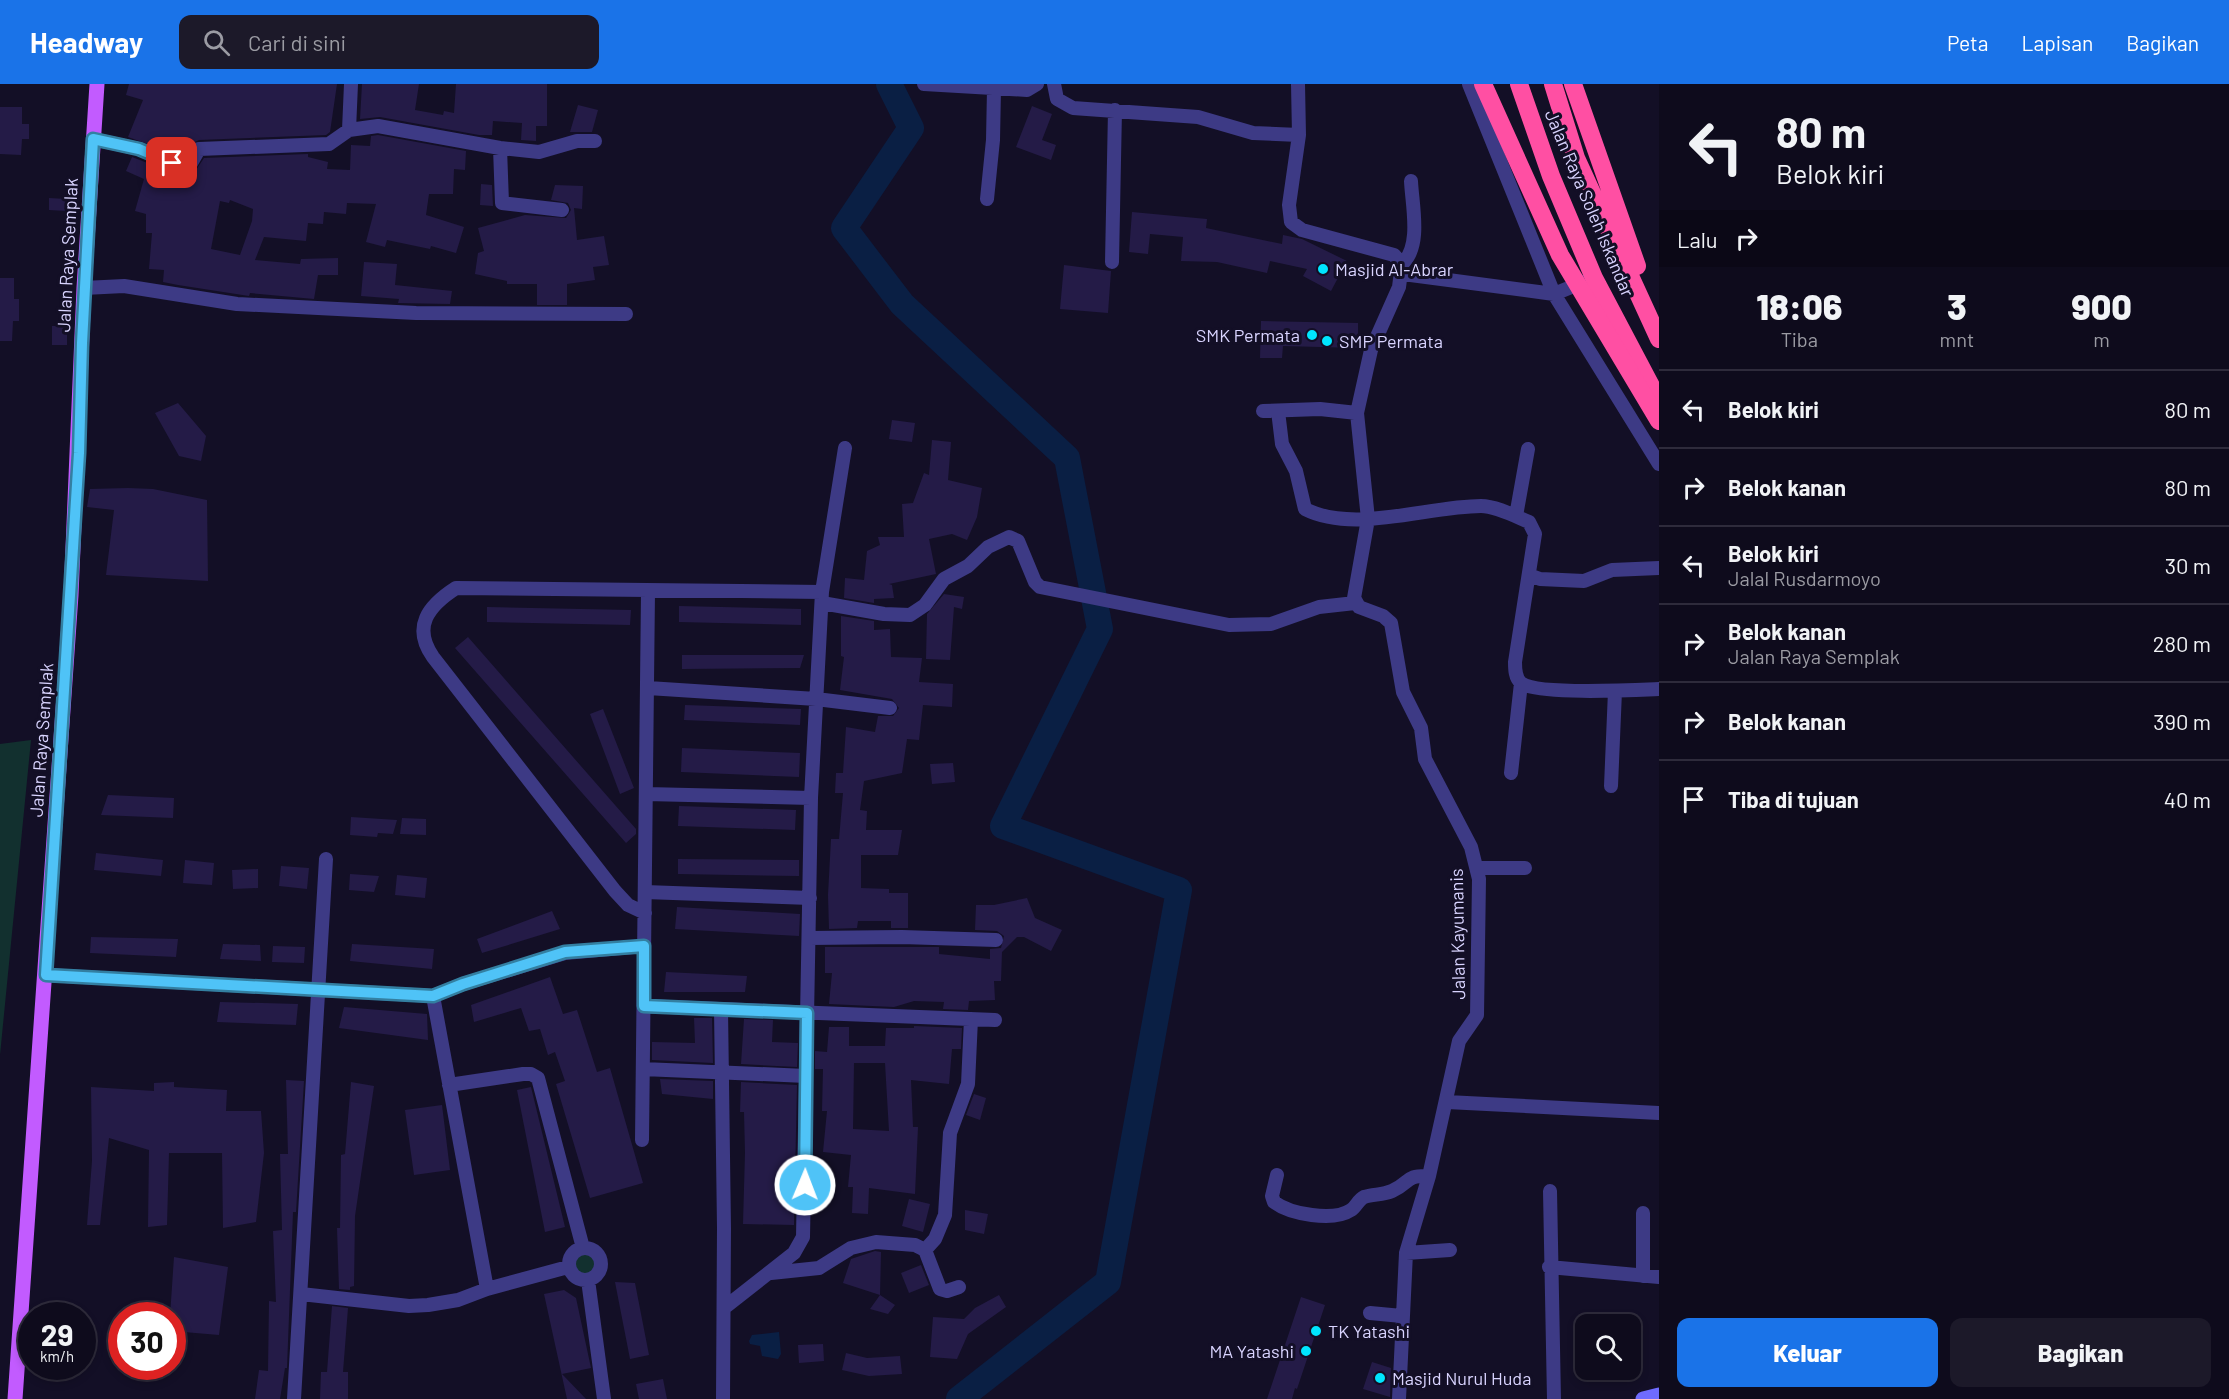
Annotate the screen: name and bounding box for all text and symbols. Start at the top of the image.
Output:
search box [179,15,599,69]
text: Headway [30,25,143,59]
icon: search [200,26,233,59]
text: Cari di sini [248,29,346,55]
text: Peta [1947,30,1988,55]
text: Lapisan [2021,30,2093,55]
text: Bagikan [2126,30,2199,55]
street label: Jalan Raya Soleh Iskandar [1541,106,1640,300]
text: 80 m [1776,106,1866,156]
icon: left [1677,108,1755,186]
pin [146,137,197,188]
icon: arrive [155,146,188,179]
text: Belok kiri [1776,157,1884,189]
street label: Jalan Raya Semplak [52,177,82,333]
icon: right [1730,222,1763,255]
text: Lalu [1677,226,1718,252]
place label: Masjid Al-Abrar [1335,258,1454,280]
marker: Masjid Al-Abrar [1316,262,1330,276]
text: 18:06 [1756,284,1842,327]
text: 3 [1947,284,1967,327]
text: 900 [2071,284,2132,327]
place label: SMK Permata [1196,324,1300,346]
text: Tiba [1781,327,1818,351]
text: mnt [1940,327,1974,351]
text: m [2093,327,2110,351]
marker: SMK Permata [1305,328,1319,342]
place label: SMP Permata [1339,330,1443,352]
marker: SMP Permata [1320,334,1334,348]
icon: left [1677,393,1710,426]
text: Belok kiri [1728,396,1819,422]
text: 80 m [2165,396,2211,422]
icon: right [1677,471,1710,504]
text: Belok kanan [1728,474,1846,500]
text: 80 m [2165,474,2211,500]
text: Belok kiri [1728,540,1819,566]
icon: left [1677,549,1710,582]
text: 30 m [2165,552,2211,578]
text: Jalal Rusdarmoyo [1728,566,1881,590]
text: Belok kanan [1728,618,1846,644]
icon: right [1677,627,1710,660]
text: 280 m [2153,630,2211,656]
text: Jalan Raya Semplak [1728,644,1900,668]
street label: Jalan Raya Semplak [25,662,57,818]
icon: right [1677,705,1710,738]
text: Belok kanan [1728,708,1846,734]
text: 390 m [2153,708,2211,734]
icon: arrive [1677,783,1710,816]
text: Tiba di tujuan [1728,786,1859,812]
text: 40 m [2164,786,2211,812]
street label: Jalan Kayumanis [1445,868,1469,1000]
position arrow [773,1153,837,1217]
speed limit sign: 30 [108,1302,186,1380]
map controls [1575,1314,1641,1380]
button: search [1575,1314,1641,1380]
text: 29 [41,1316,73,1352]
button: Keluar [1677,1318,1938,1387]
button: Bagikan [1950,1318,2211,1387]
place label: TK Yatashi [1328,1320,1410,1342]
marker: TK Yatashi [1309,1324,1323,1338]
place label: MA Yatashi [1209,1340,1294,1362]
marker: MA Yatashi [1299,1344,1313,1358]
text: km/h [40,1347,74,1365]
place label: Masjid Nurul Huda [1392,1367,1531,1389]
marker: Masjid Nurul Huda [1373,1371,1387,1385]

